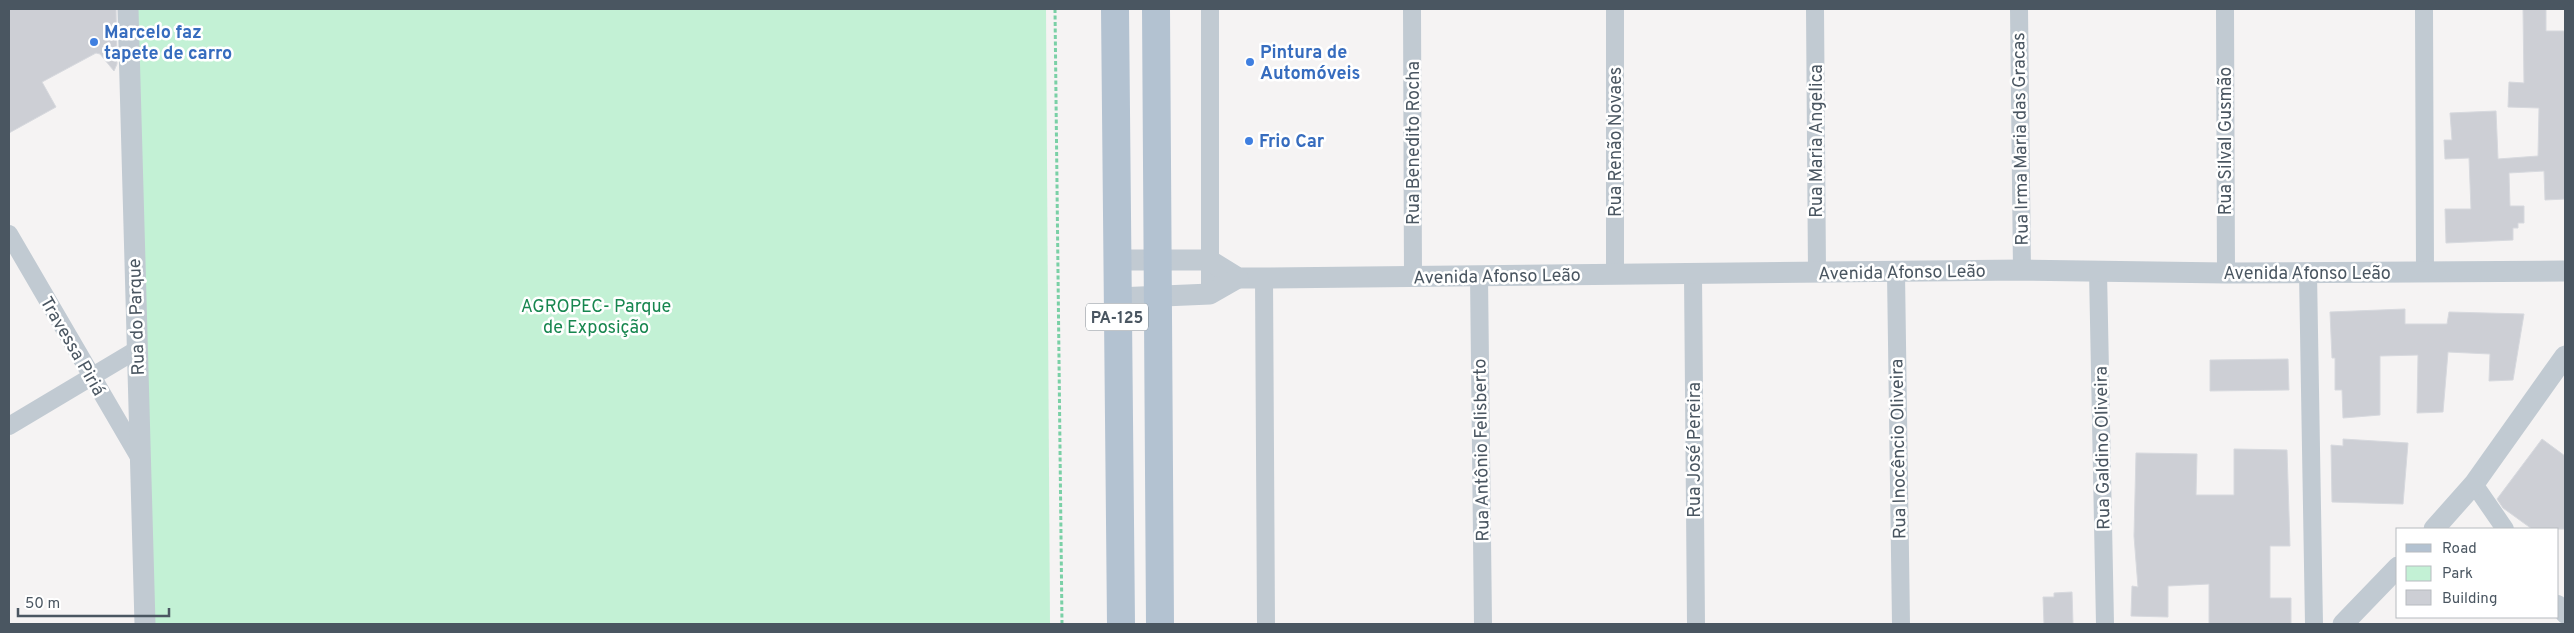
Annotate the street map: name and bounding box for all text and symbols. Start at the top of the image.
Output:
place label: Marcelo faz tapete de carro [104,22,232,66]
street label: Rua Irma Maria das Gracas [2008,32,2035,246]
marker: Marcelo faz tapete de carro [88,36,100,48]
place label: Pintura de Automóveis [1260,42,1360,86]
marker: Pintura de Automóveis [1244,56,1256,68]
street label: Rua Benedito Rocha [1403,61,1426,225]
street label: Rua Maria Angelica [1806,64,1829,218]
street label: Rua Renão Novaes [1605,67,1628,217]
street label: Rua Silval Gusmão [2215,67,2238,215]
place label: Frio Car [1259,131,1325,154]
marker: Frio Car [1243,135,1255,147]
street label: Rua do Parque [124,258,151,376]
street label: Avenida Afonso Leão [1818,261,1986,286]
street label: Avenida Afonso Leão [2223,263,2391,286]
street label: Avenida Afonso Leão [1413,265,1581,290]
street label: Travessa Piriá [34,293,109,401]
park label: AGROPEC- Parque de Exposição [521,296,671,340]
road number: PA-125 [1086,304,1148,330]
street label: Rua Antônio Felisberto [1469,358,1496,542]
street label: Rua Inocêncio Oliveira [1886,359,1913,539]
street label: Rua Galdino Oliveira [2091,366,2116,530]
street label: Rua José Pereira [1684,382,1707,518]
legend [2396,528,2559,618]
text: Road [2442,540,2477,559]
text: Park [2442,565,2473,584]
scale bar [18,586,169,618]
text: Building [2442,590,2497,609]
text: 50 m [25,595,60,614]

